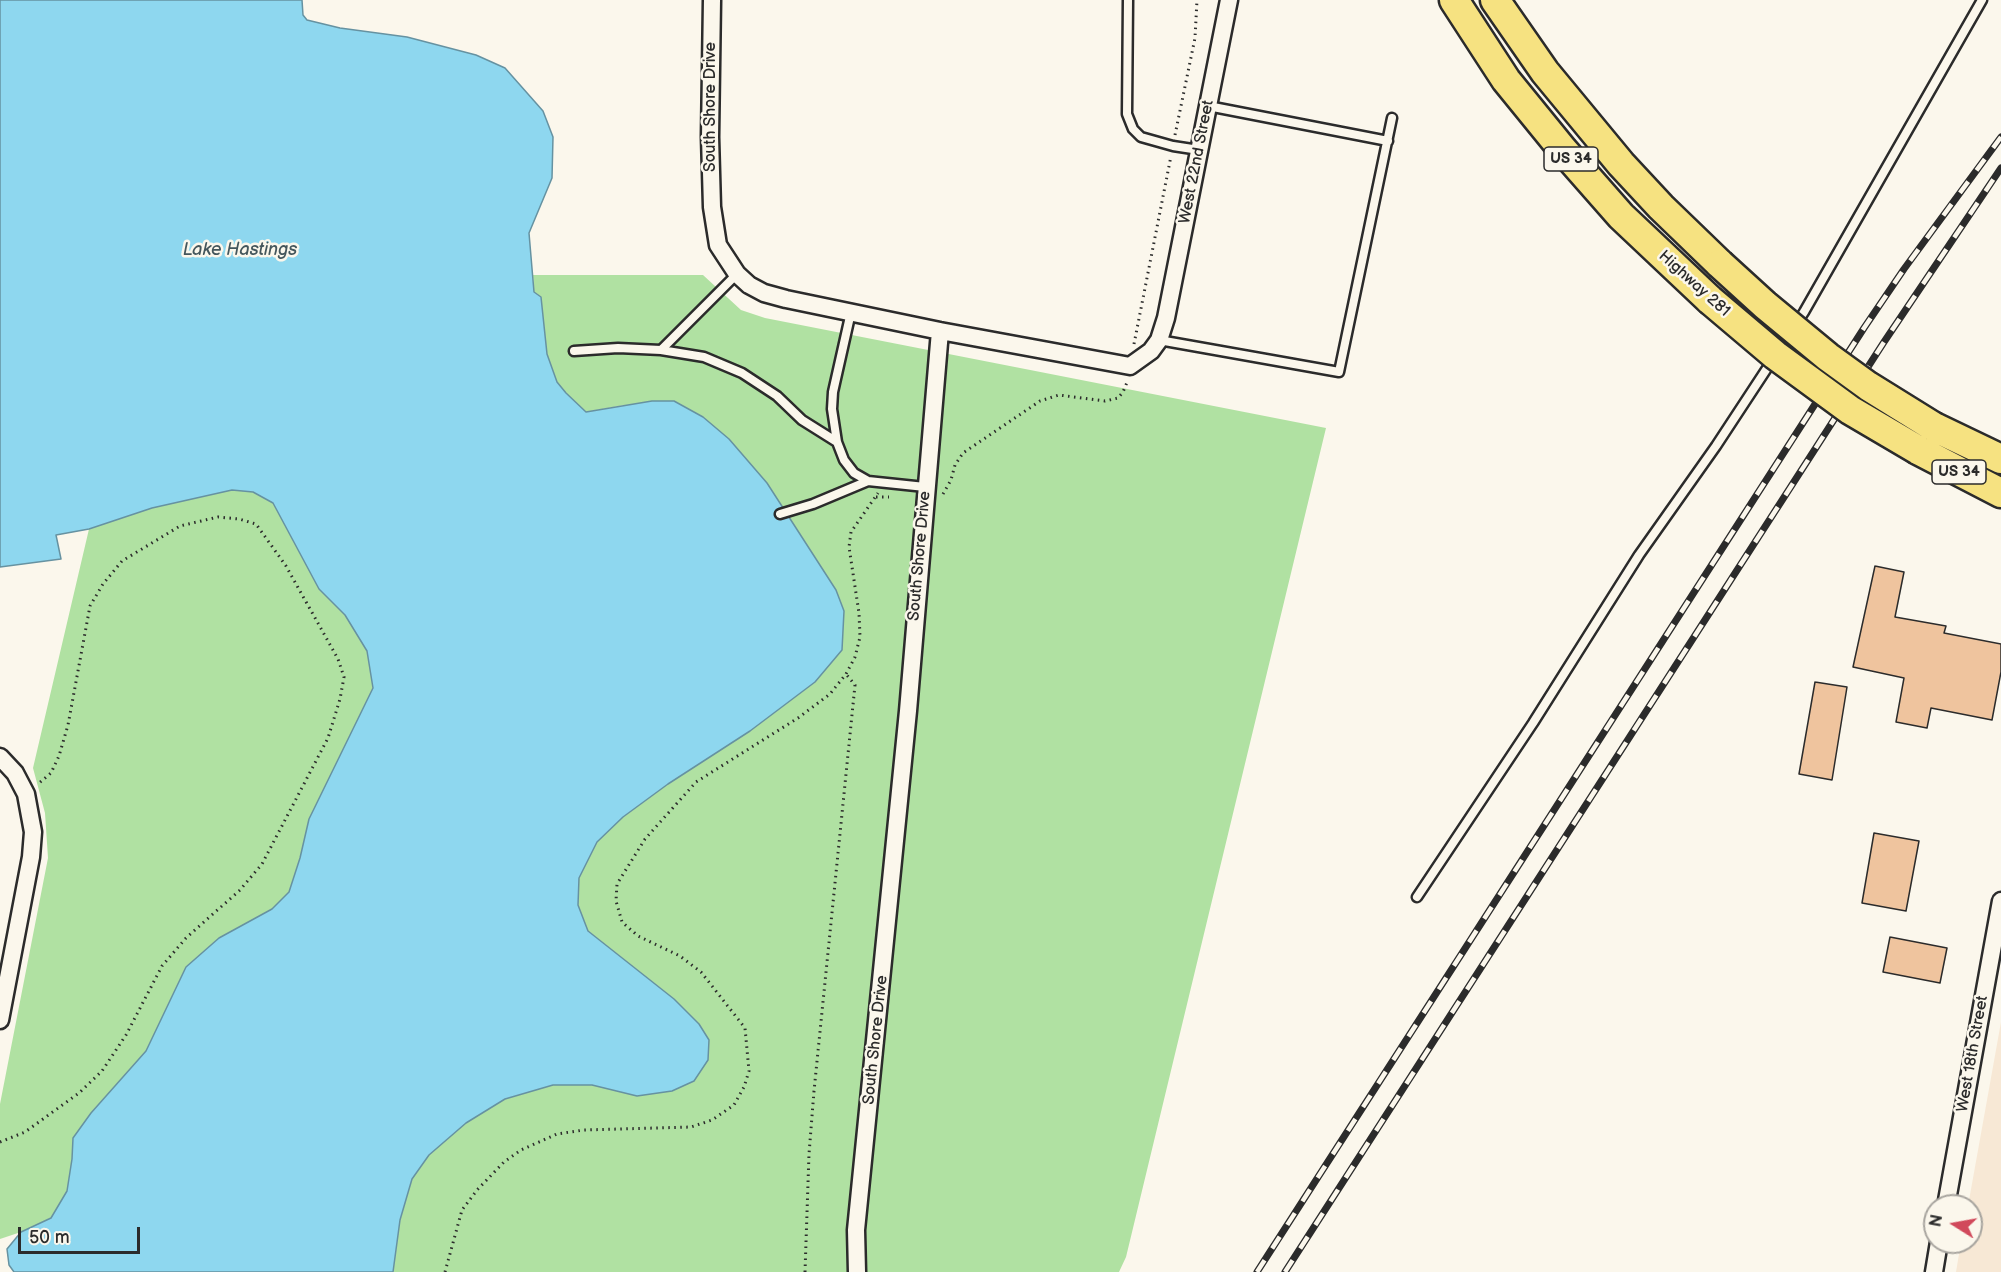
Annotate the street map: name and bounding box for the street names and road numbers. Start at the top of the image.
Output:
street label: South Shore Drive [701,42,721,172]
street label: West 22nd Street [1176,98,1218,226]
road number: US 34 [1544,147,1598,171]
street label: Highway 281 [1654,247,1734,321]
road number: US 34 [1932,460,1986,484]
street label: South Shore Drive [905,490,935,622]
street label: South Shore Drive [860,974,892,1106]
street label: West 18th Street [1953,994,1993,1114]

